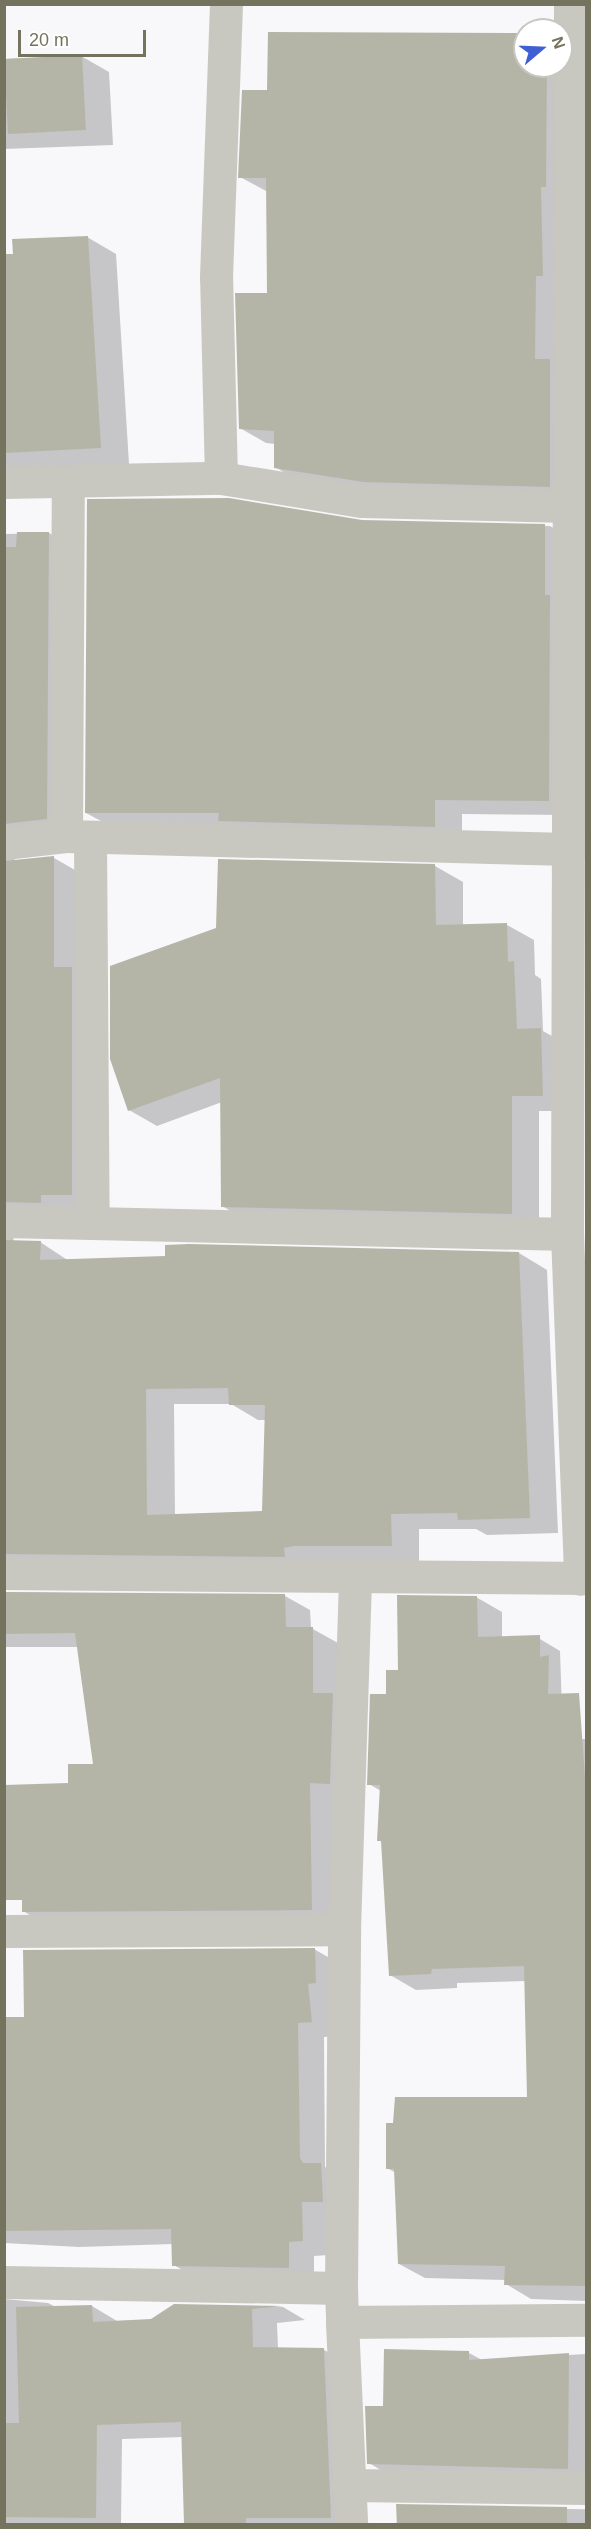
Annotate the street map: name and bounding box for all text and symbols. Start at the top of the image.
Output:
scale bar [21,18,148,56]
north arrow [513,18,573,78]
text: 20 m [29,30,69,50]
text: N [549,34,569,51]

